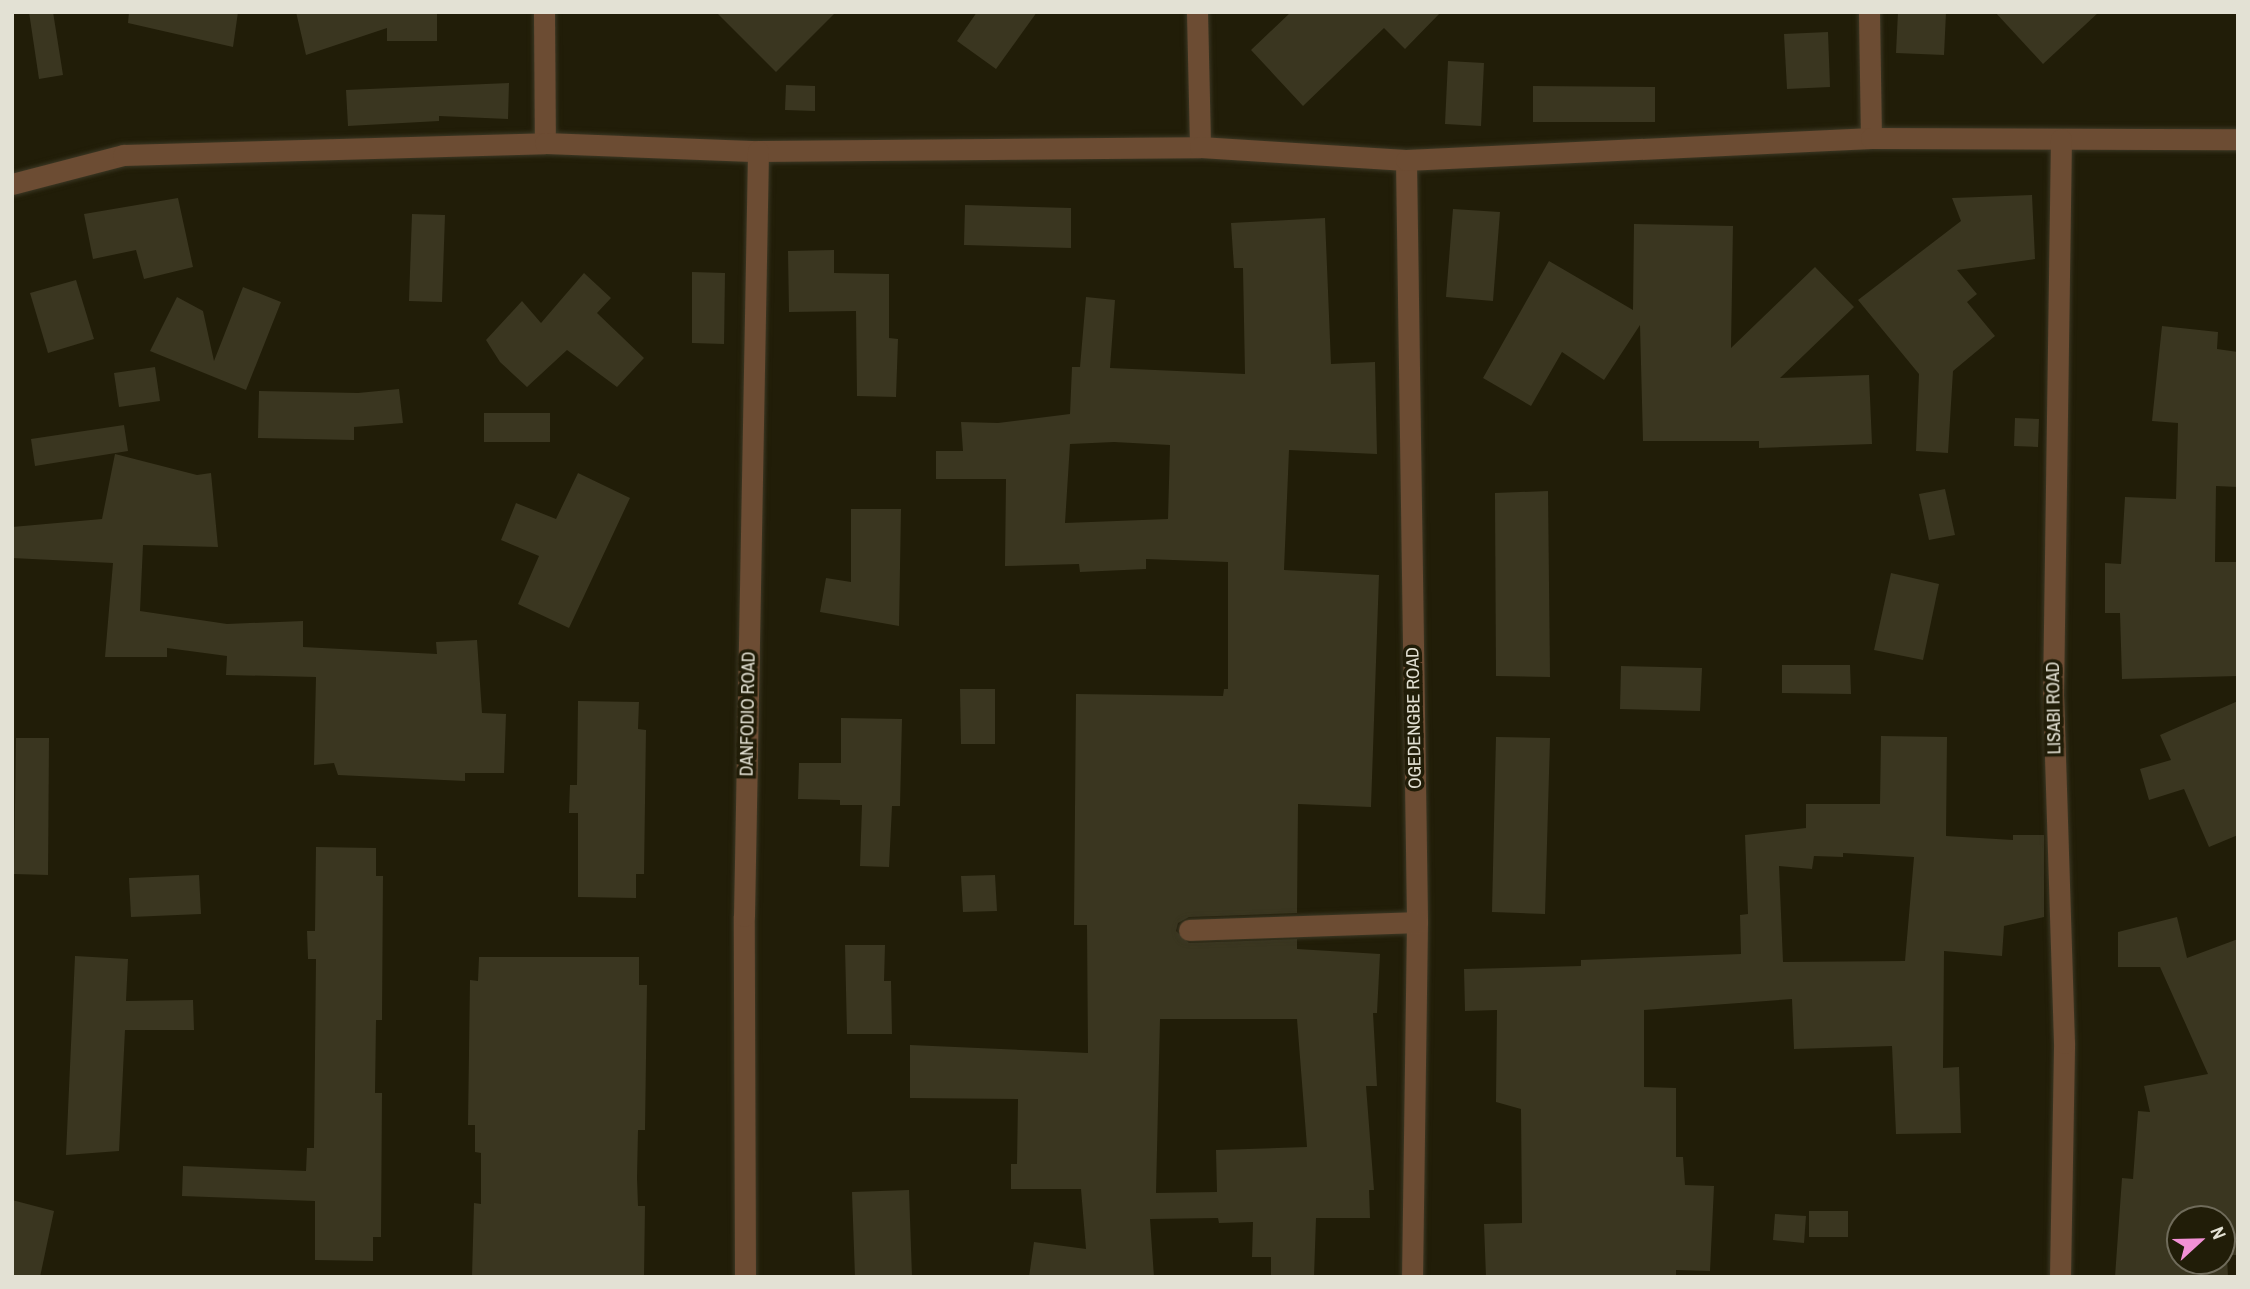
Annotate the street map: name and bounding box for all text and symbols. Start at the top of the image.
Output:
street label: OGEDENGBE ROAD [1402,647,1426,789]
street label: DANFODIO ROAD [736,651,760,777]
street label: LISABI ROAD [2042,661,2066,755]
north arrow [2166,1205,2236,1275]
text: N [2204,1223,2233,1243]

